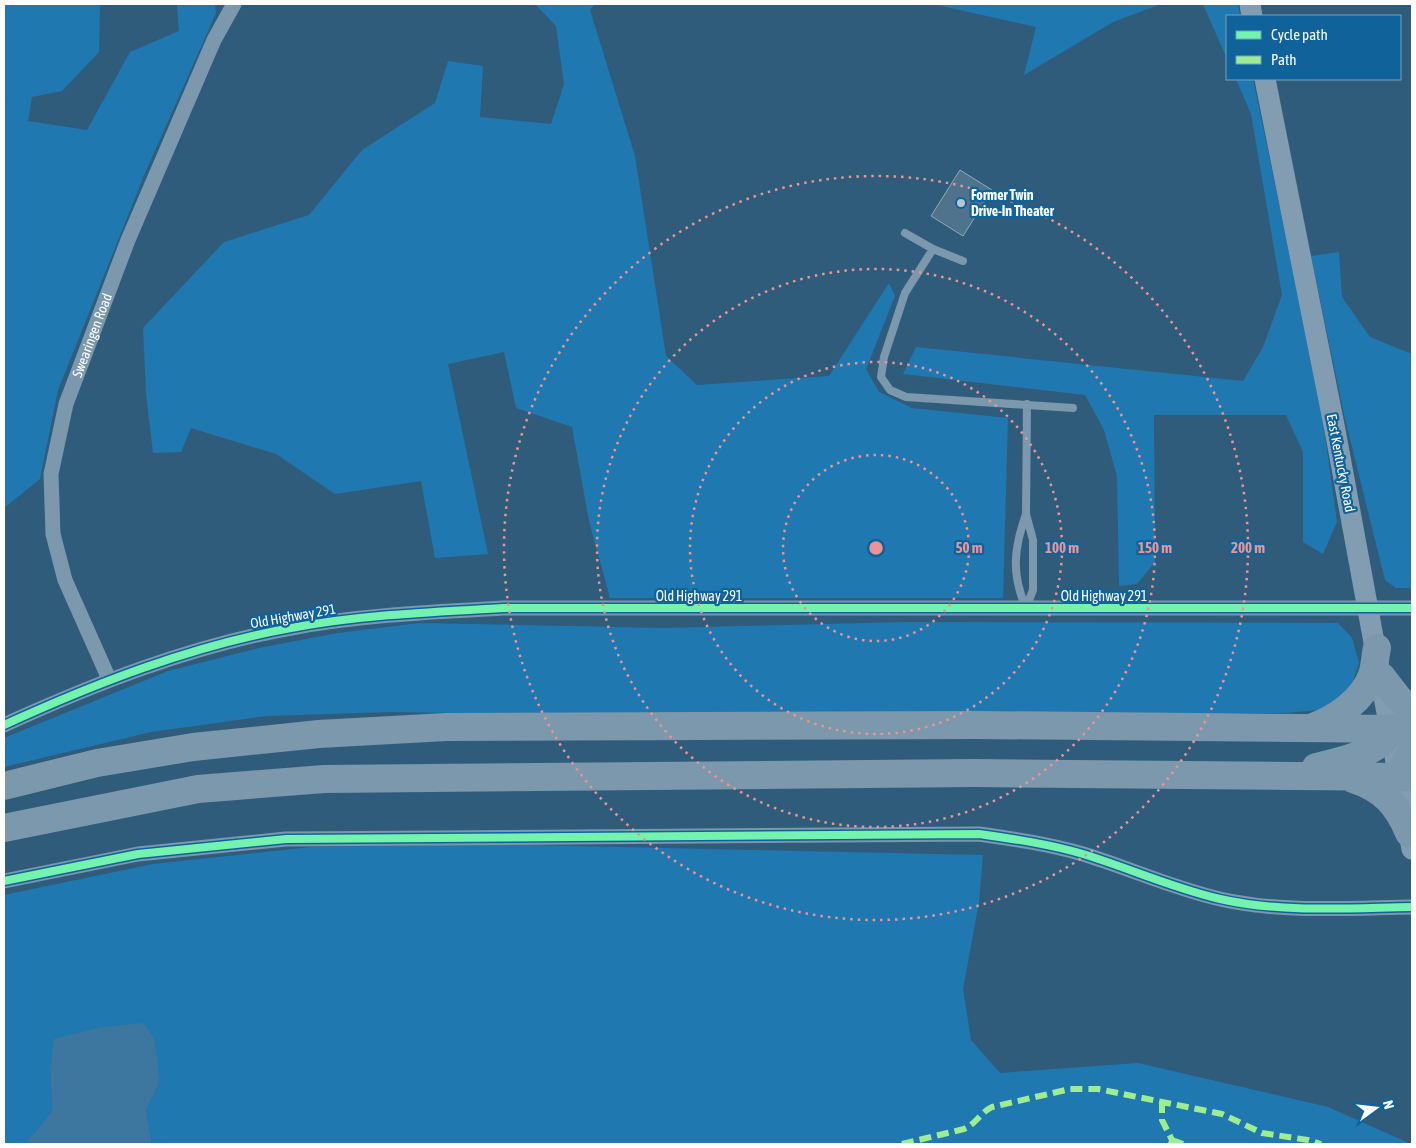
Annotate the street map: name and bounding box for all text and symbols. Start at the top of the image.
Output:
legend [1226,15,1401,80]
text: Cycle path [1271,26,1328,43]
text: Path [1271,51,1297,68]
place label: Former Twin Drive-In Theater [971,187,1055,219]
marker: Former Twin Drive-In Theater [955,197,967,209]
street label: Swearingen Road [69,291,115,380]
street label: East Kentucky Road [1324,413,1358,513]
centre of rings [867,539,885,557]
text: 50 m [956,539,983,556]
text: 100 m [1045,539,1079,556]
text: 150 m [1138,539,1172,556]
text: 200 m [1231,539,1265,556]
street label: Old Highway 291 [656,588,742,604]
street label: Old Highway 291 [1061,588,1147,604]
street label: Old Highway 291 [249,601,337,631]
north arrow [1351,1083,1401,1133]
text: N [1380,1099,1397,1111]

